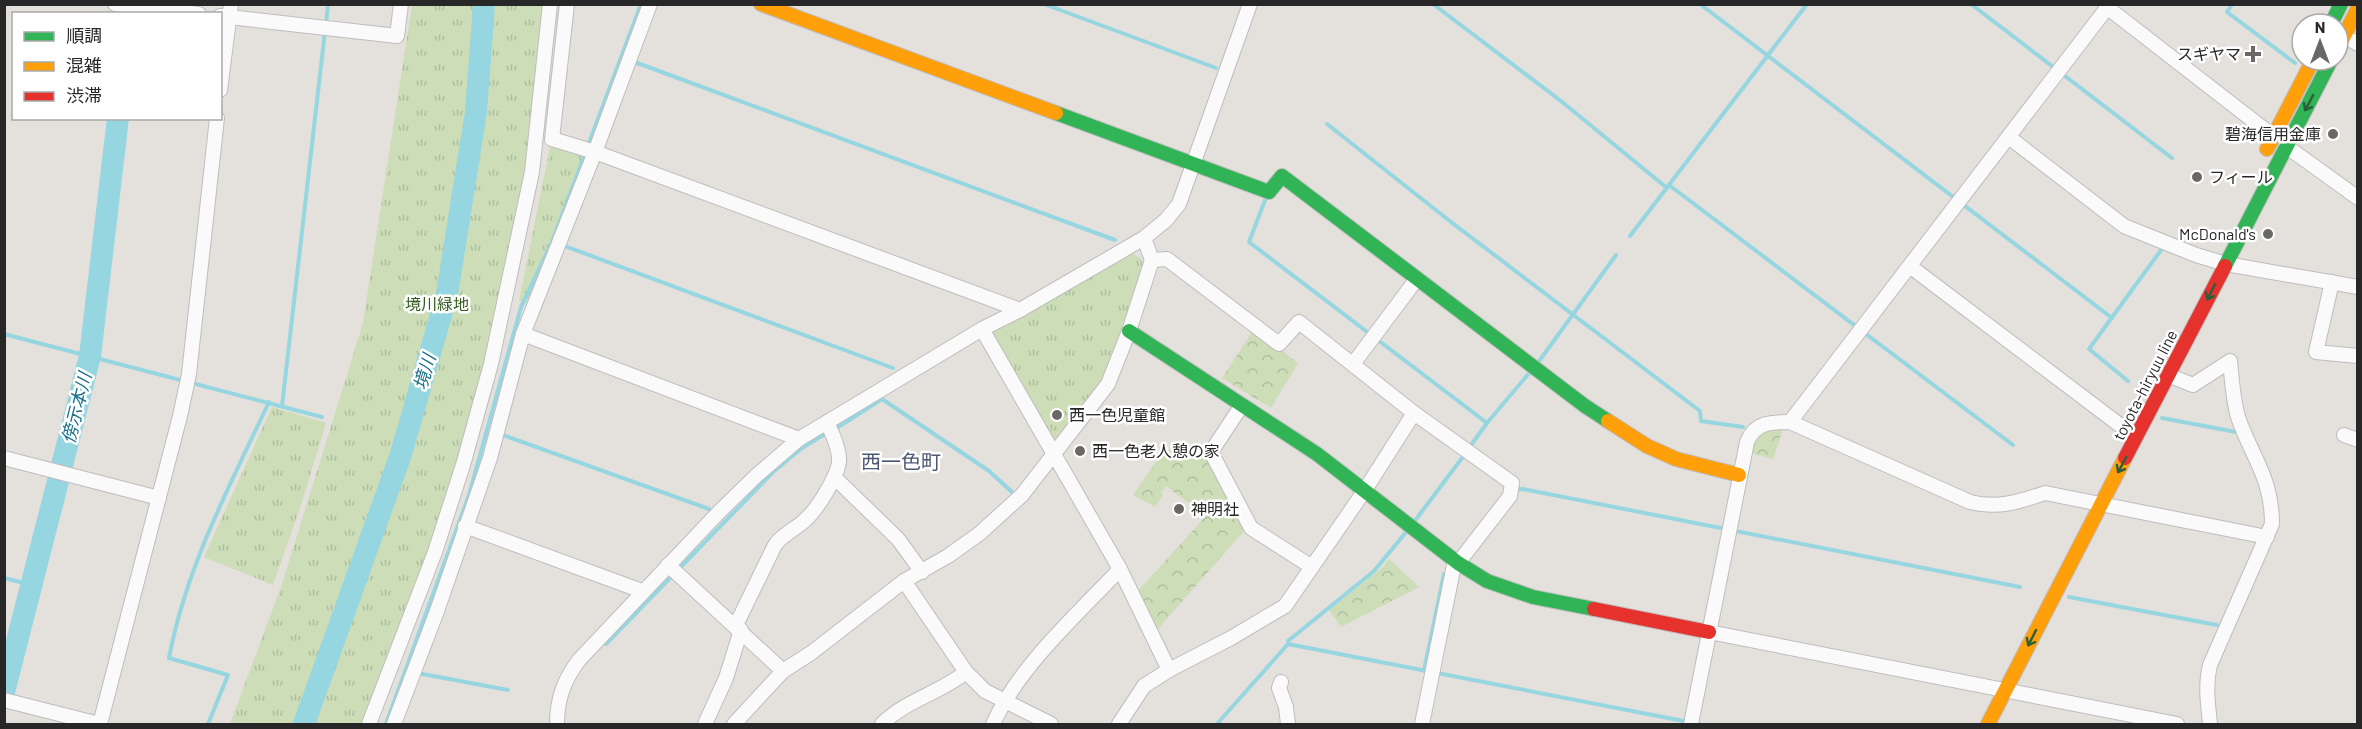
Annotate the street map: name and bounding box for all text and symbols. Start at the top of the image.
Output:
legend [12,12,222,120]
north arrow [2290,12,2350,72]
text: N [2315,17,2325,36]
text: 順調 [66,24,102,46]
place label: スギヤマ [2177,44,2241,63]
marker: スギヤマ [2246,47,2260,61]
text: 混雑 [66,54,102,76]
text: 渋滞 [66,84,102,106]
one-way arrow [2303,94,2315,111]
place label: 碧海信用金庫 [2225,124,2321,143]
marker: 碧海信用金庫 [2326,127,2340,141]
place label: フィール [2209,167,2273,186]
marker: フィール [2190,170,2204,184]
place label: McDonald's [2179,224,2256,243]
marker: McDonald's [2261,227,2275,241]
one-way arrow [2205,282,2216,300]
park label: 境川緑地 [405,294,469,313]
street label: toyota-hiryuu line [2109,326,2181,443]
water label: 境川 [409,349,440,392]
water label: 傍示本川 [57,368,96,445]
place label: 西一色児童館 [1069,405,1165,424]
marker: 西一色児童館 [1050,408,1064,422]
place label: 西一色老人憩の家 [1092,441,1220,460]
marker: 西一色老人憩の家 [1073,444,1087,458]
district label: 西一色町 [861,449,941,473]
one-way arrow [2115,455,2127,473]
place label: 神明社 [1191,499,1239,518]
marker: 神明社 [1172,502,1186,516]
one-way arrow [2026,629,2038,646]

